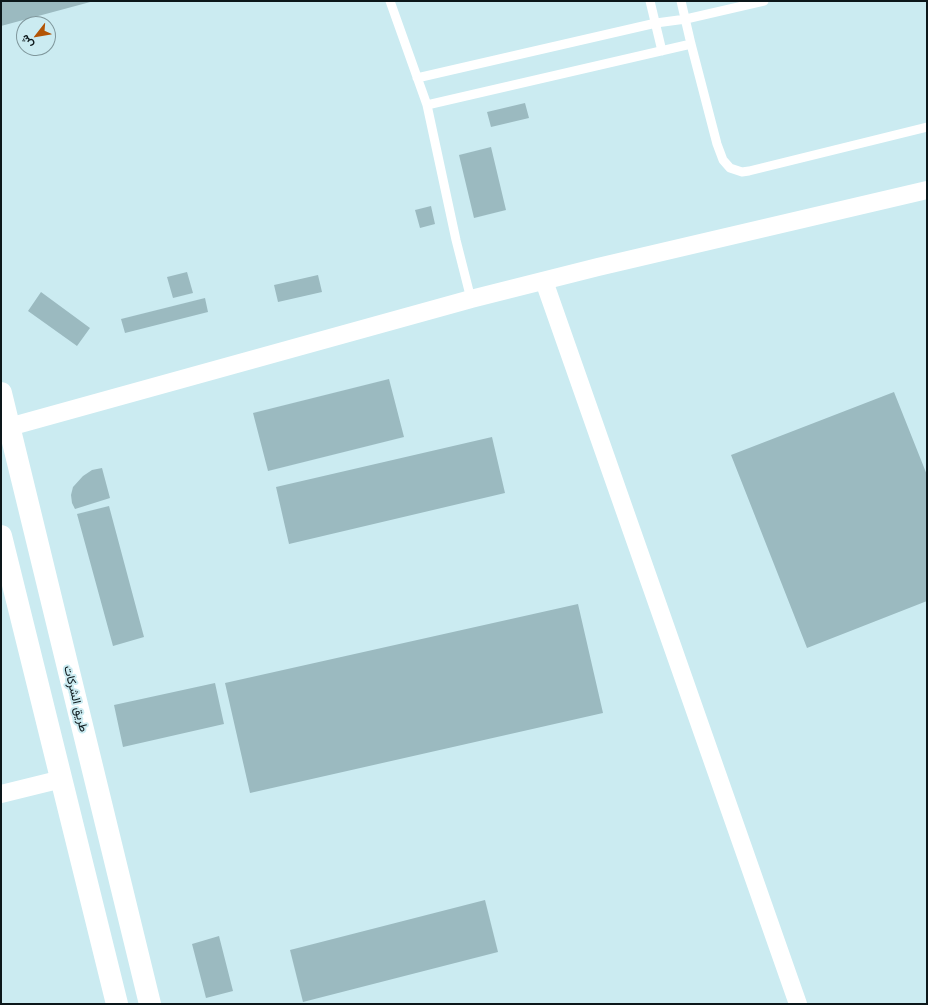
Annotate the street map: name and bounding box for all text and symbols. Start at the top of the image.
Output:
north arrow [16,16,56,56]
text: ش [16,32,37,51]
street label: طريق الشركات [60,664,90,734]

